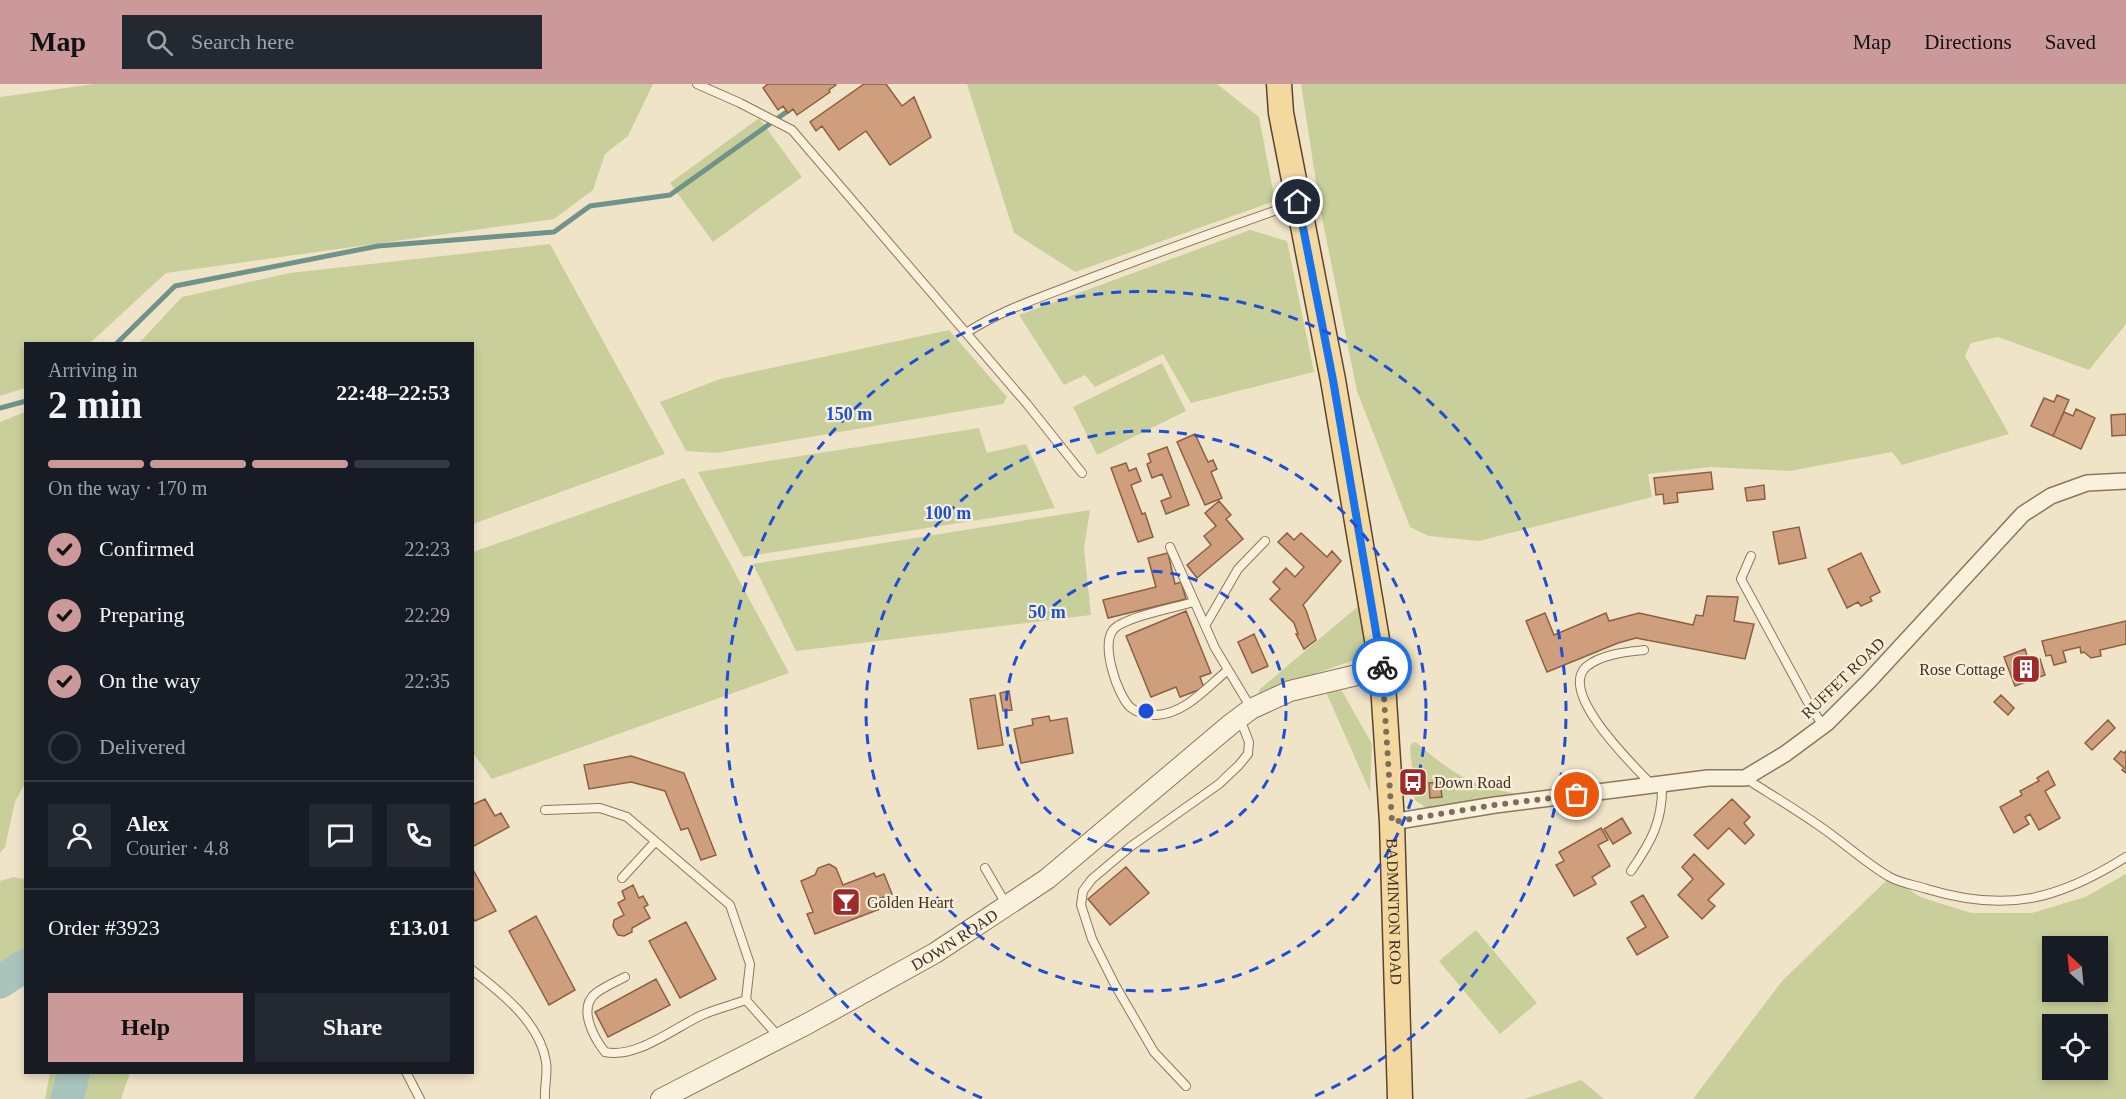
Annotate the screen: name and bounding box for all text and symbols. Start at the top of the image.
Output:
search box [122,15,542,69]
text: Map [30,26,86,57]
icon: search [143,26,176,59]
text: Search here [191,29,294,54]
text: Map [1853,30,1891,54]
text: Directions [1924,30,2012,54]
text: Saved [2045,30,2096,54]
pin [1272,176,1323,227]
icon: home [1281,185,1314,218]
text: Arriving in [48,359,137,381]
text: 22:48–22:53 [336,380,450,405]
text: 2 min [48,383,142,426]
text: 150 m [826,404,872,424]
text: On the way · 170 m [48,477,207,499]
text: 100 m [925,503,971,523]
icon: check [48,533,81,566]
text: Confirmed [99,536,194,561]
text: 22:23 [404,538,450,560]
icon: check [48,599,81,632]
text: Preparing [99,602,185,627]
text: 50 m [1028,602,1066,622]
text: 22:29 [404,604,450,626]
street label: RUFFET ROAD [1798,634,1888,722]
courier [1352,637,1412,697]
icon: bike [1366,651,1399,684]
building icon: Rose Cottage [2010,653,2042,685]
place label: Rose Cottage [1919,661,2005,679]
icon: check [48,665,81,698]
text: On the way [99,668,200,693]
text: 22:35 [404,670,450,692]
centre of rings [1136,701,1156,721]
text: Delivered [99,734,186,759]
bus stop icon: Down Road [1397,766,1429,798]
pin [1551,769,1602,820]
place label: Down Road [1434,774,1511,791]
icon: bag [1560,778,1593,811]
button: person [48,804,111,867]
button: chat [309,804,372,867]
button: phone [387,804,450,867]
text: Alex [126,811,169,836]
text: Courier · 4.8 [126,837,229,859]
street label: BADMINTON ROAD [1384,838,1405,985]
bar icon: Golden Heart [830,886,862,918]
place label: Golden Heart [867,894,954,911]
street label: DOWN ROAD [908,906,1001,973]
text: Order #3923 [48,915,160,940]
text: £13.01 [390,915,450,940]
north arrow [2042,936,2108,1002]
map controls [2042,936,2108,1080]
button: Help [48,993,243,1062]
button: Share [255,993,450,1062]
button: locate [2042,1014,2108,1080]

